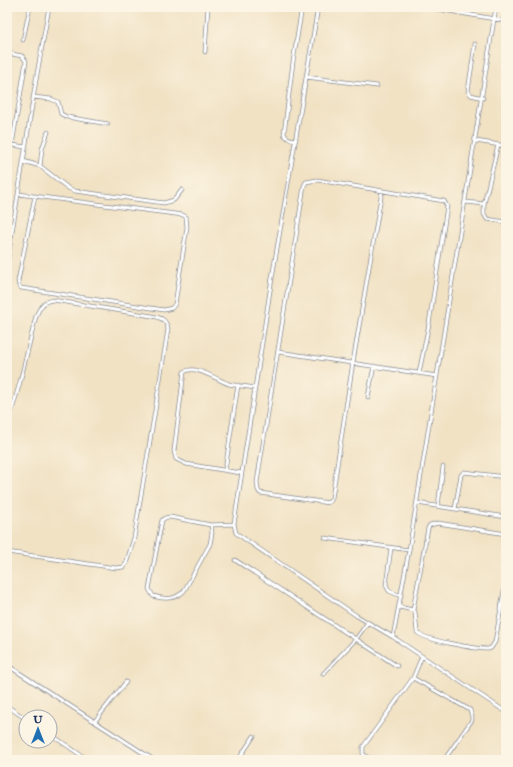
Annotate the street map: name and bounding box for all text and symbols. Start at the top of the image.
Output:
north arrow [18,709,58,749]
text: U [32,713,43,727]

